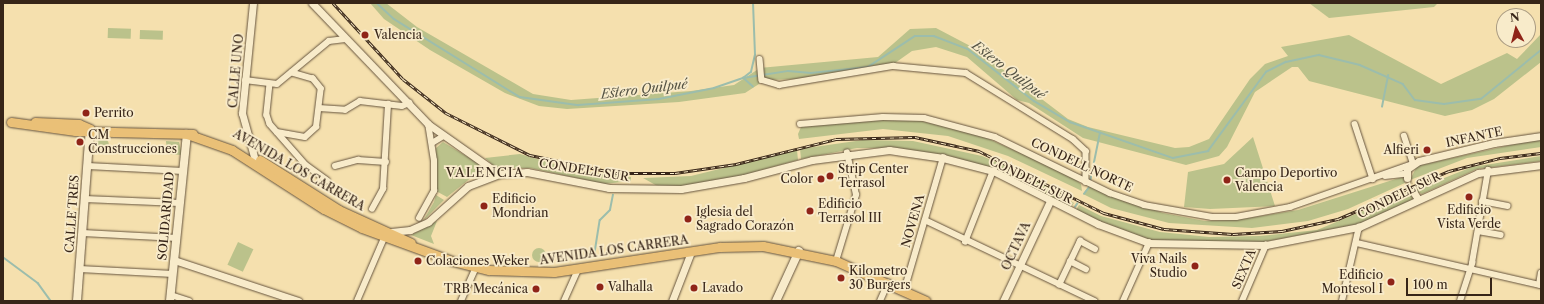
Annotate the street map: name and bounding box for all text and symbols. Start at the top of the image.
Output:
north arrow [1496,8,1536,48]
text: N [1509,10,1520,25]
place label: Valencia [374,28,422,42]
marker: Valencia [359,29,371,41]
street label: CALLE UNO [226,33,246,109]
water label: Estero Quilpué [969,37,1049,103]
water label: Estero Quilpué [600,76,688,102]
place label: Perrito [94,106,134,120]
marker: Perrito [81,108,91,118]
street label: INFANTE [1444,124,1504,150]
street label: AVENIDA LOS CARRERA [230,126,368,214]
place label: CM Construcciones [88,128,177,156]
street label: CONDELL NORTE [1029,135,1135,195]
marker: CM Construcciones [75,137,85,147]
place label: Alfieri [1384,143,1419,157]
marker: Alfieri [1422,145,1432,155]
street label: CONDELL SUR [987,154,1075,206]
street label: CONDELL SUR [538,156,630,184]
place label: Strip Center Terrasol [838,162,908,190]
district label: VALENCIA [446,164,524,180]
place label: Campo Deportivo Valencia [1235,166,1337,194]
street label: CONDELL SUR [1355,169,1443,221]
street label: SOLIDARIDAD [155,171,177,261]
marker: Strip Center Terrasol [825,171,835,181]
place label: Color [780,172,813,186]
street label: CALLE TRES [62,174,82,254]
marker: Color [816,174,826,184]
marker: Campo Deportivo Valencia [1222,175,1232,185]
place label: Edificio Mondrian [492,192,549,220]
marker: Edificio Vista Verde [1464,192,1474,202]
street label: NOVENA [898,193,928,249]
place label: Edificio Terrasol III [818,197,882,225]
marker: Edificio Mondrian [479,201,489,211]
place label: Edificio Vista Verde [1437,203,1501,231]
place label: Iglesia del Sagrado Corazón [696,205,794,233]
marker: Edificio Terrasol III [805,206,815,216]
marker: Iglesia del Sagrado Corazón [683,214,693,224]
street label: OCTAVA [999,219,1033,273]
street label: AVENIDA LOS CARRERA [538,232,690,268]
street label: SEXTA [1229,247,1259,291]
place label: Viva Nails Studio [1131,252,1187,280]
place label: Colaciones Weker [426,254,530,268]
marker: Colaciones Weker [413,256,423,266]
marker: Viva Nails Studio [1190,261,1200,271]
place label: Kilometro 30 Burgers [849,264,910,292]
place label: Edificio Montesol I [1321,268,1383,296]
scale bar [1408,270,1494,296]
marker: Kilometro 30 Burgers [836,273,846,283]
marker: Edificio Montesol I [1386,277,1396,287]
text: 100 m [1413,277,1448,292]
place label: Valhalla [608,280,653,294]
place label: Lavado [702,281,743,295]
place label: TRB Mecánica [444,282,528,296]
marker: Valhalla [595,282,605,292]
marker: Lavado [689,283,699,293]
marker: TRB Mecánica [531,284,541,294]

